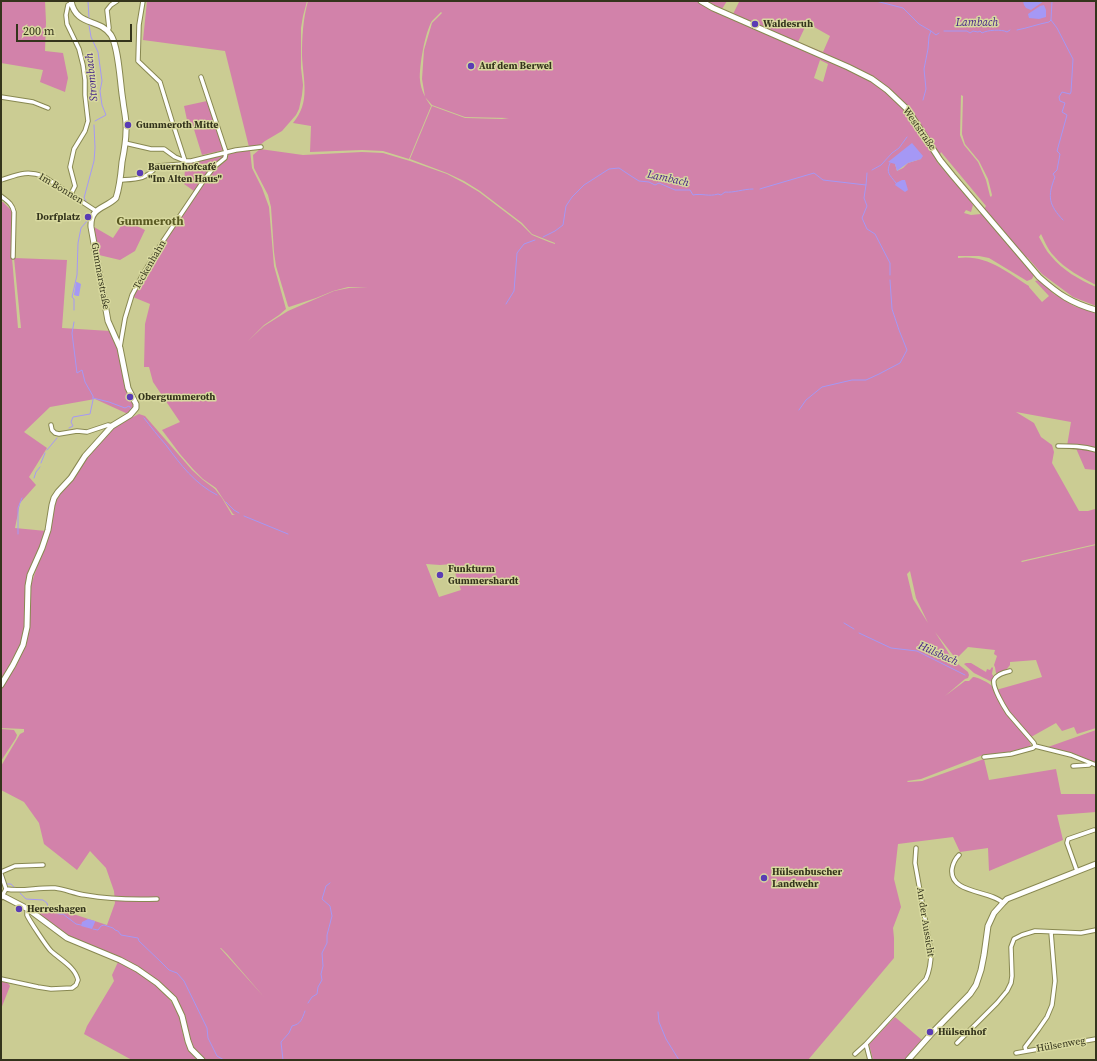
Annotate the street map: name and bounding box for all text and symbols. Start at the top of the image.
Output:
scale bar [18,16,134,42]
water label: Lambach [956,16,998,30]
place label: Waldesruh [763,18,813,30]
marker: Waldesruh [750,19,760,29]
text: 200 m [23,23,55,39]
water label: Strombach [83,52,101,102]
place label: Auf dem Berwel [479,60,552,72]
marker: Auf dem Berwel [466,61,476,71]
street label: Weststraße [900,105,938,153]
place label: Gummeroth Mitte [136,119,218,131]
marker: Gummeroth Mitte [123,120,133,130]
place label: Bauernhofcafé "Im Alten Haus" [148,161,222,184]
marker: Bauernhofcafé "Im Alten Haus" [135,168,145,178]
water label: Lambach [646,168,690,190]
street label: Im Bonnen [36,171,86,207]
place label: Dorfplatz [36,211,80,223]
marker: Dorfplatz [83,212,93,222]
district label: Gummeroth [116,215,184,229]
street label: Teckenhahn [131,238,169,292]
street label: Gummarstraße [88,242,112,310]
place label: Obergummeroth [138,391,216,403]
marker: Obergummeroth [125,392,135,402]
place label: Funkturm Gummershardt [448,563,518,586]
marker: Funkturm Gummershardt [435,570,445,580]
water label: Hülsbach [916,639,960,669]
place label: Hülsenbuscher Landwehr [772,866,842,890]
marker: Hülsenbuscher Landwehr [759,873,769,883]
street label: An der Aussicht [914,886,936,958]
place label: Herreshagen [27,903,86,915]
marker: Herreshagen [14,904,24,914]
place label: Hülsenhof [938,1026,986,1038]
marker: Hülsenhof [925,1027,935,1037]
street label: Hülsenweg [1036,1035,1086,1055]

